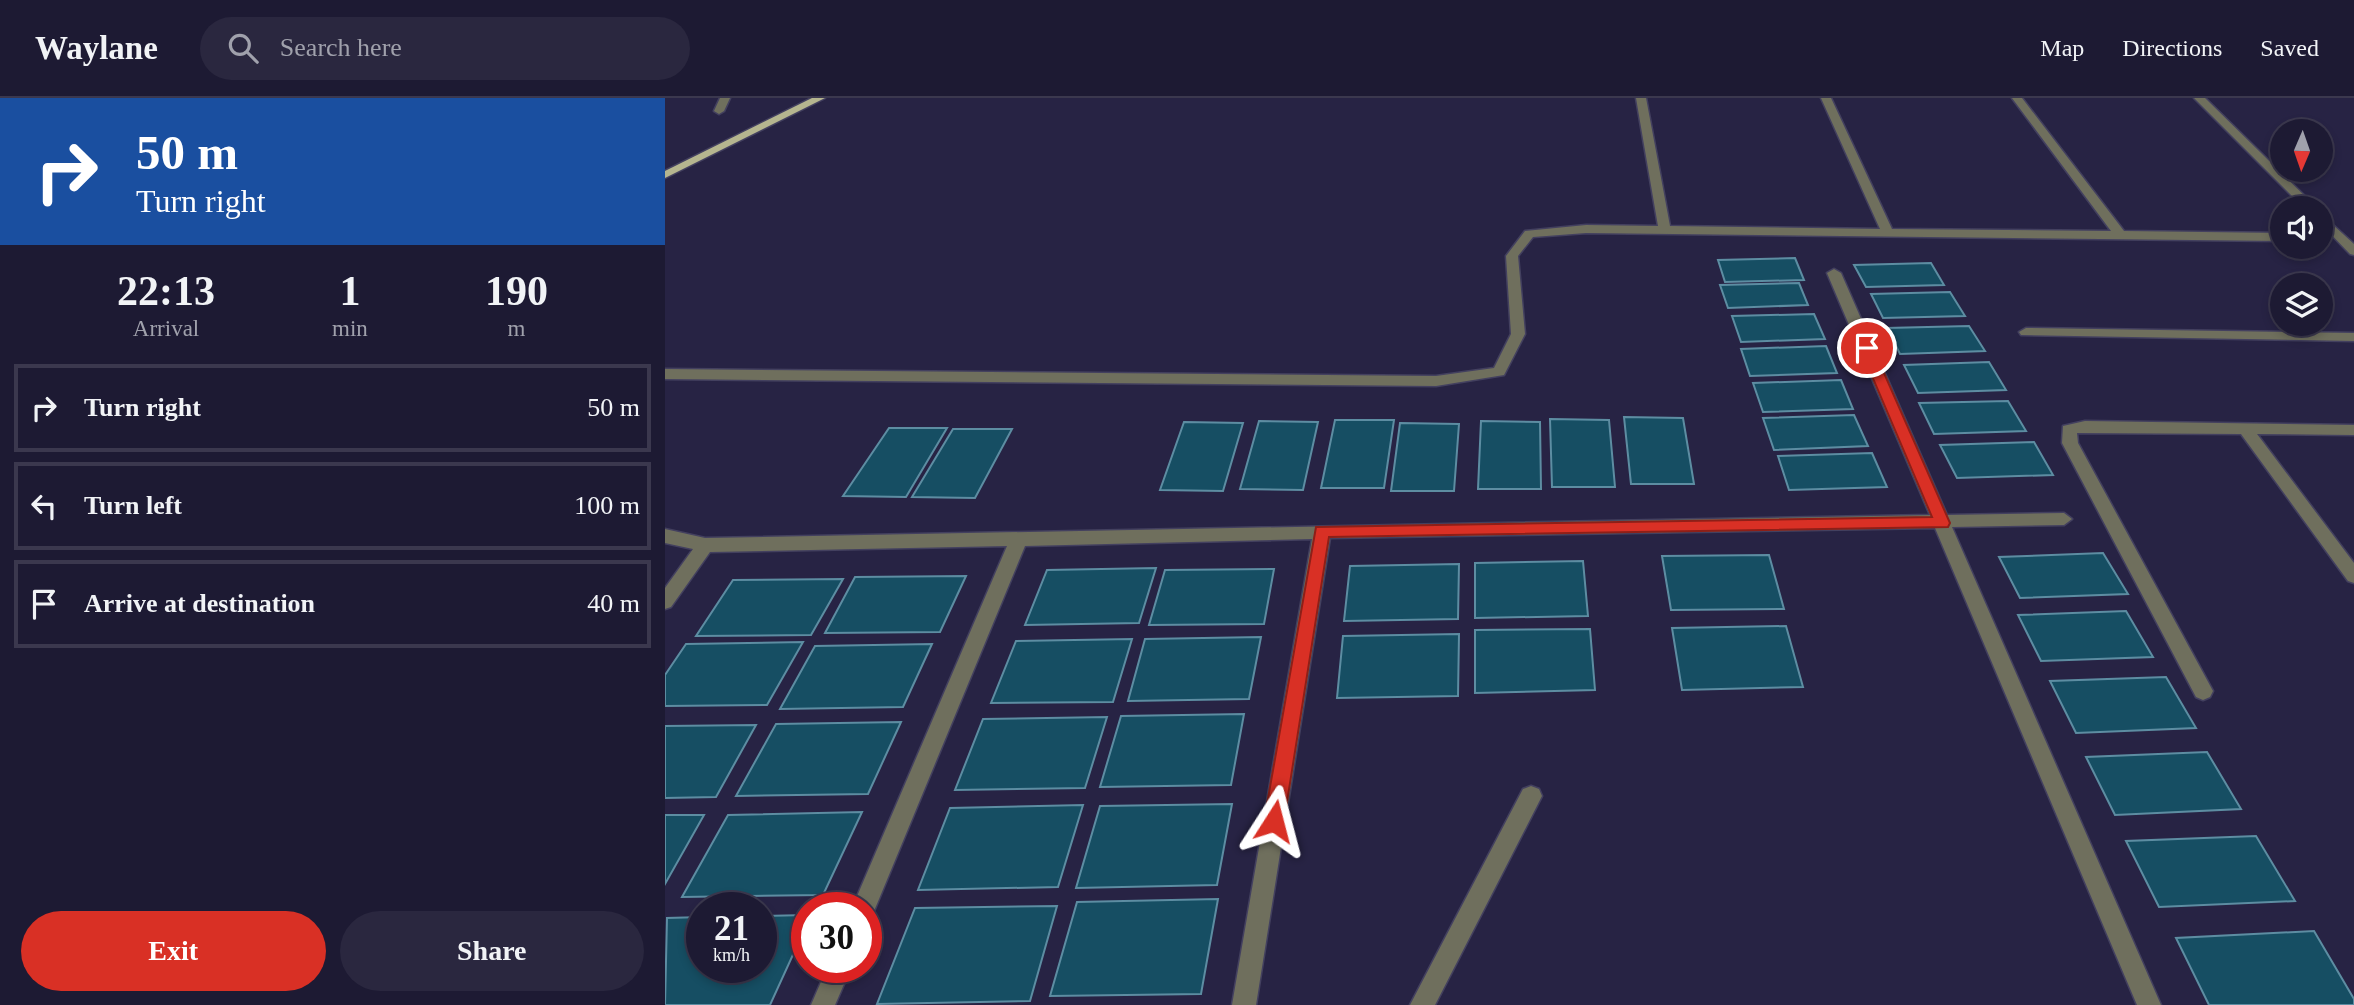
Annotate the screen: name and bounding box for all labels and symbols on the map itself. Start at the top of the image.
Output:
north arrow [2270,119,2333,182]
pin [1837,318,1897,378]
position arrow [1237,784,1311,858]
speed limit sign: 30 [791,892,882,983]

